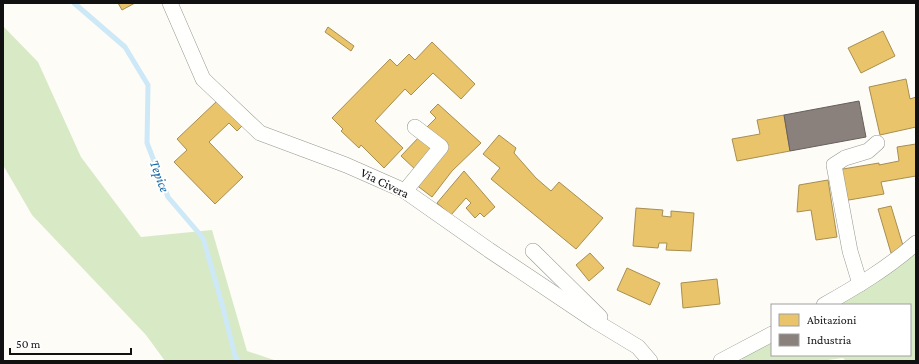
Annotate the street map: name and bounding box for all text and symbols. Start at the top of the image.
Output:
water label: Tepice [147,158,174,195]
street label: Via Civera [358,165,412,201]
legend [771,304,911,356]
text: Abitazioni [807,313,856,327]
scale bar [10,330,131,356]
text: Industria [807,333,852,347]
text: 50 m [16,337,41,351]

